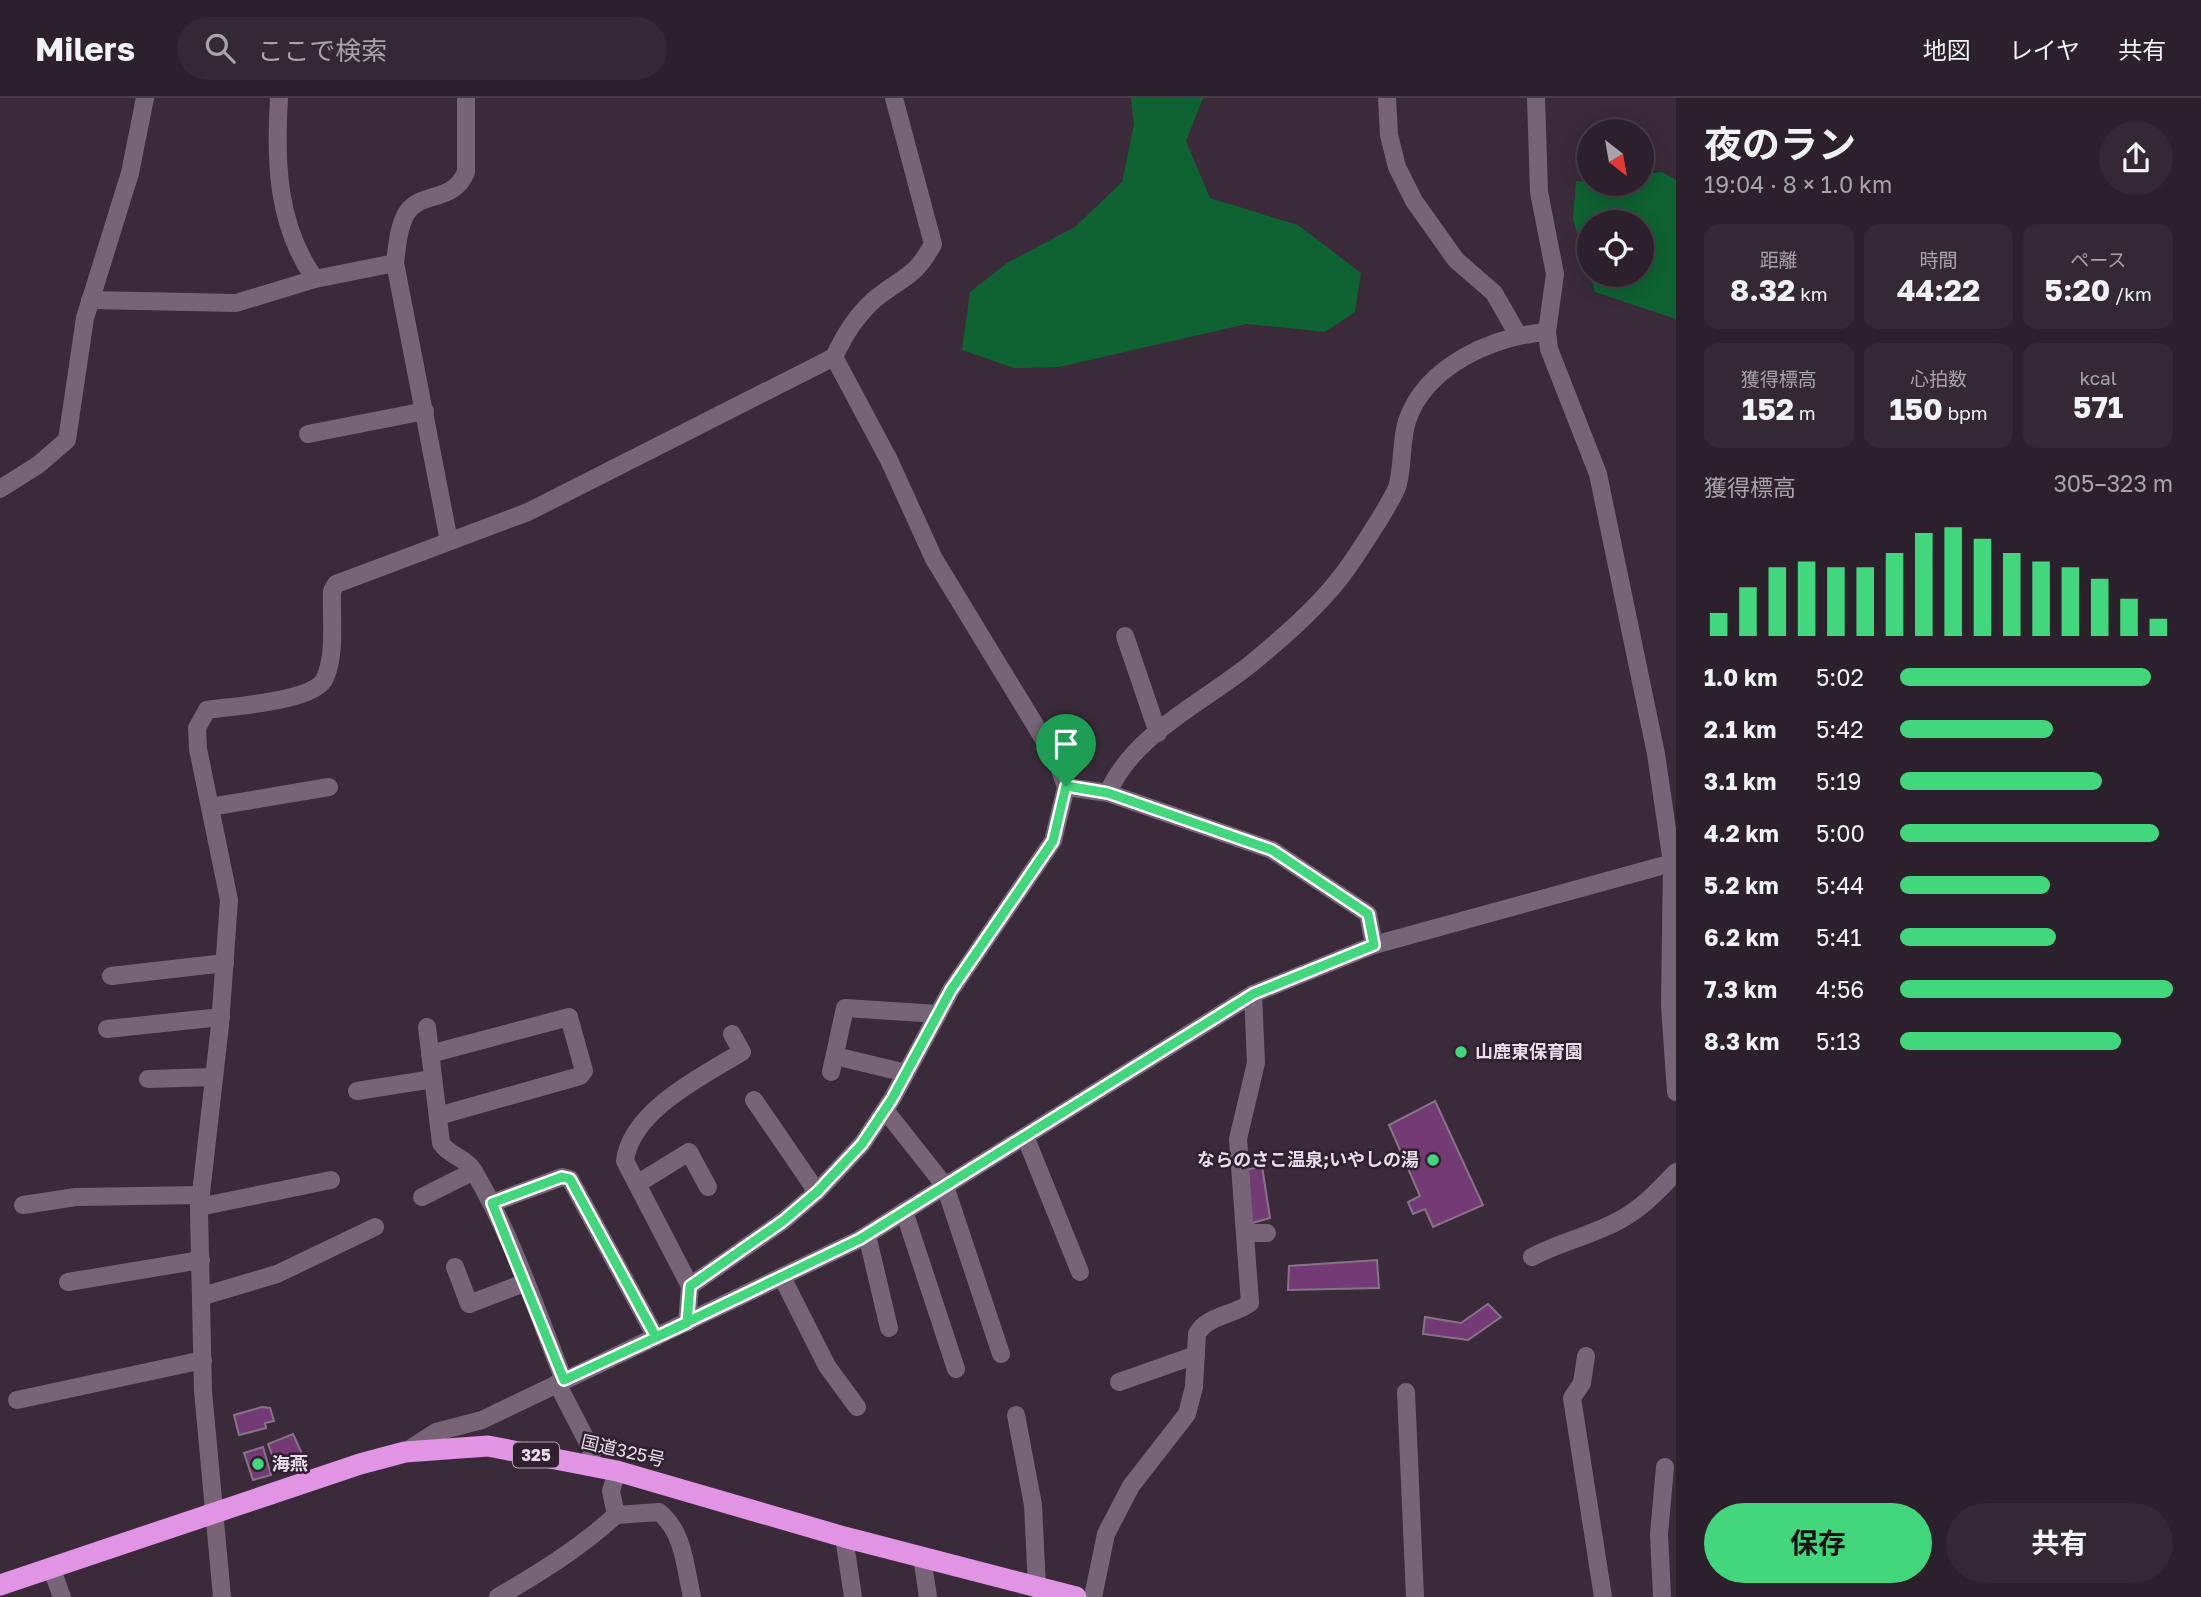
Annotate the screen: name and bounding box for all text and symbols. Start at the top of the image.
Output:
search box [177,17,667,80]
text: Milers [35,29,135,68]
icon: search [201,29,239,67]
text: ここで検索 [257,35,387,66]
text: 地図 [1923,35,1971,64]
text: レイヤ [2009,35,2080,64]
text: 共有 [2118,35,2166,64]
north arrow [1577,119,1654,196]
map controls [1577,119,1654,287]
text: 夜のラン [1704,121,1856,166]
button: share [2099,121,2173,195]
text: 19:04 · 8 × 1.0 km [1704,170,1892,198]
button: locate [1577,210,1654,287]
text: 距離 [1760,248,1798,271]
text: 時間 [1919,248,1958,271]
text: ペース [2070,248,2126,271]
text: 8.32 [1730,272,1795,308]
text: 44:22 [1897,272,1980,308]
text: 5:20 [2045,272,2110,308]
text: km [1795,282,1828,305]
text: /km [2110,282,2152,305]
text: kcal [2079,366,2117,389]
text: 獲得標高 [1741,367,1817,390]
text: 心拍数 [1910,367,1967,390]
text: 571 [2073,389,2123,425]
text: 152 [1742,391,1794,427]
text: 150 [1889,391,1943,427]
text: m [1794,401,1816,424]
text: bpm [1943,401,1988,424]
text: 305–323 m [2053,469,2173,497]
text: 獲得標高 [1704,473,1796,501]
text: 1.0 km [1704,663,1777,691]
text: 5:02 [1816,663,1864,691]
pin [1036,714,1096,786]
text: 2.1 km [1704,715,1776,743]
text: 5:42 [1816,715,1864,743]
icon: arrive [1047,725,1085,763]
text: 3.1 km [1704,767,1776,795]
text: 5:19 [1816,767,1861,795]
text: 4.2 km [1704,819,1779,847]
text: 5:00 [1816,819,1865,847]
text: 5.2 km [1704,871,1779,899]
text: 5:44 [1816,871,1864,899]
text: 6.2 km [1704,923,1779,951]
text: 5:41 [1816,923,1861,951]
text: 7.3 km [1704,975,1777,1003]
text: 4:56 [1816,975,1864,1003]
text: 8.3 km [1704,1027,1779,1055]
text: 5:13 [1816,1027,1861,1055]
place label: 山鹿東保育園 [1475,1040,1583,1062]
marker: 山鹿東保育園 [1453,1044,1469,1060]
place label: ならのさこ温泉;いやしの湯 [1197,1148,1419,1170]
marker: ならのさこ温泉;いやしの湯 [1425,1152,1441,1168]
street label: 国道325号 [579,1430,667,1470]
road number: 325 [513,1442,559,1468]
place label: 海燕 [272,1452,308,1474]
marker: 海燕 [250,1456,266,1472]
button: 保存 [1704,1503,1932,1583]
button: 共有 [1946,1503,2173,1583]

